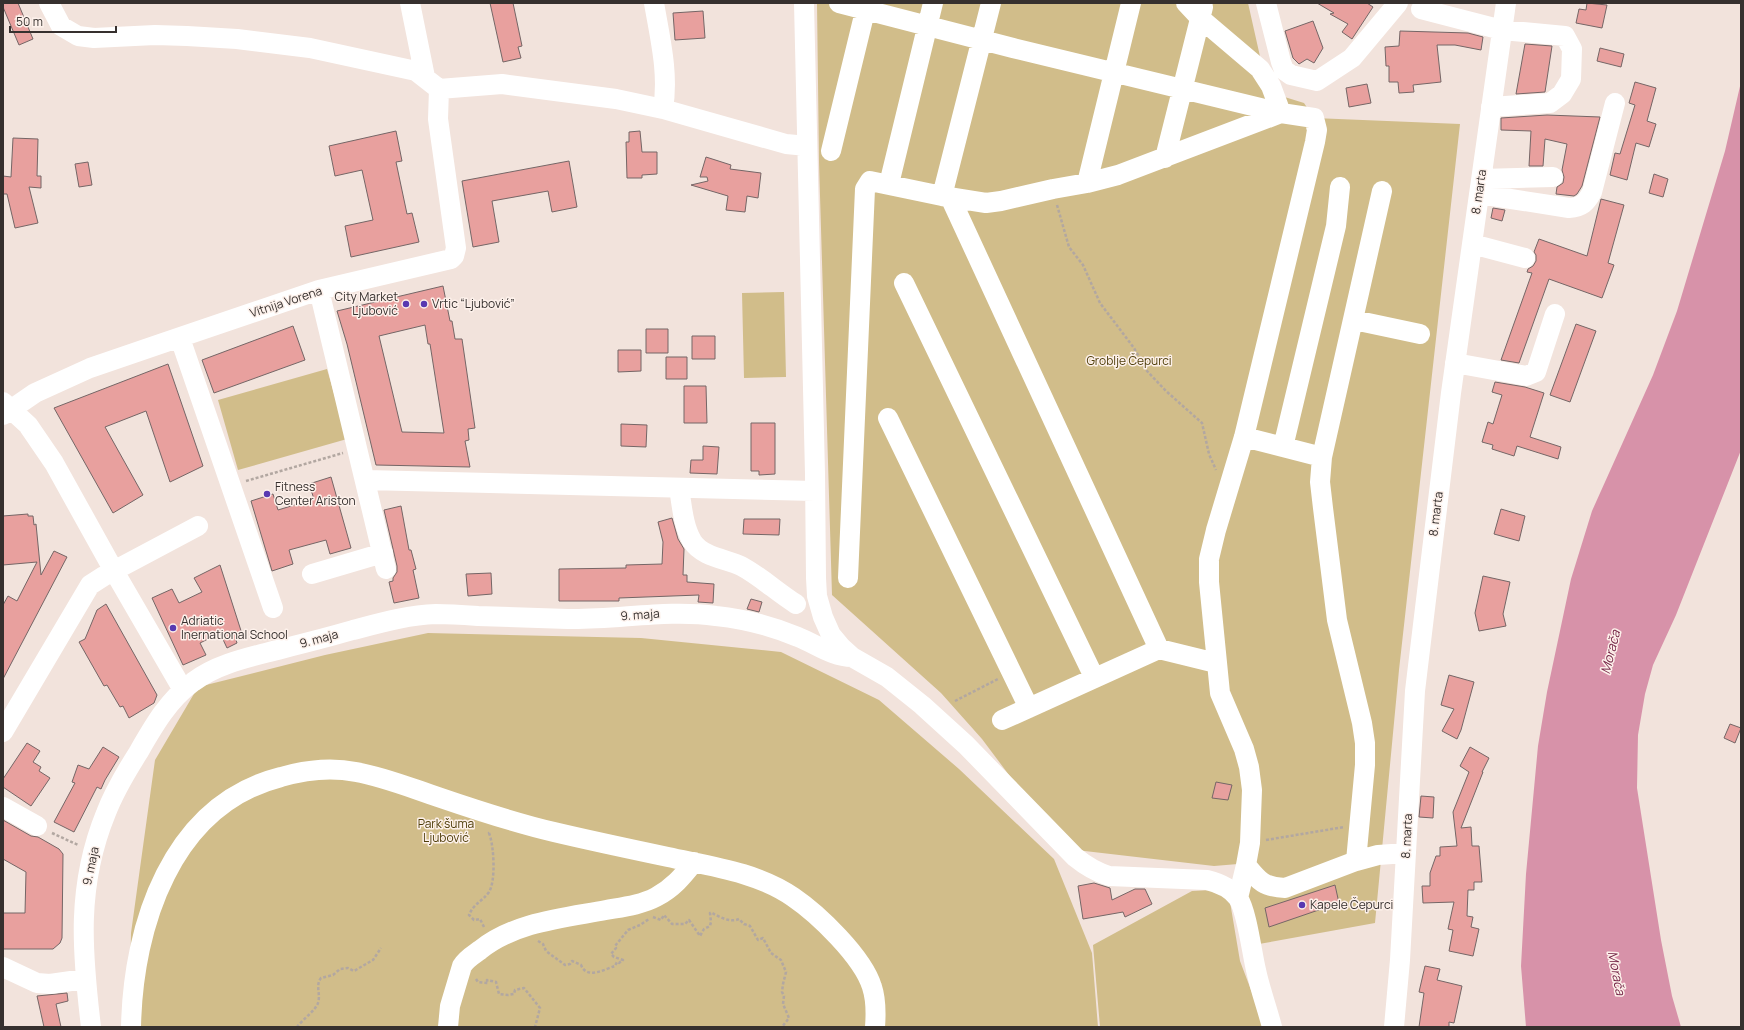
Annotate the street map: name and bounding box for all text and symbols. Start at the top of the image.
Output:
scale bar [10,8,116,34]
text: 50 m [16,13,43,30]
street label: 8. marta [1467,168,1490,215]
street label: Vitnija Vorena [248,282,324,321]
place label: City Market Ljubović [335,288,398,319]
place label: Vrtic “Ljubović” [432,295,515,312]
marker: City Market Ljubović [401,299,411,309]
marker: Vrtic “Ljubović” [419,299,429,309]
park label: Groblje Čepurci [1086,352,1172,369]
place label: Fitness Center Ariston [275,478,356,509]
marker: Fitness Center Ariston [262,489,272,499]
street label: 8. marta [1424,491,1447,537]
street label: 9. maja [620,605,660,624]
place label: Adriatic Inernational School [181,612,288,643]
marker: Adriatic Inernational School [168,623,178,633]
street label: 9. maja [298,625,340,652]
water label: Morača [1596,627,1624,676]
street label: 8. marta [1397,813,1416,859]
park label: Park šuma Ljubović [418,815,474,846]
street label: 9. maja [78,845,103,887]
place label: Kapele Čepurci [1310,896,1393,913]
marker: Kapele Čepurci [1297,900,1307,910]
water label: Morača [1604,949,1630,997]

